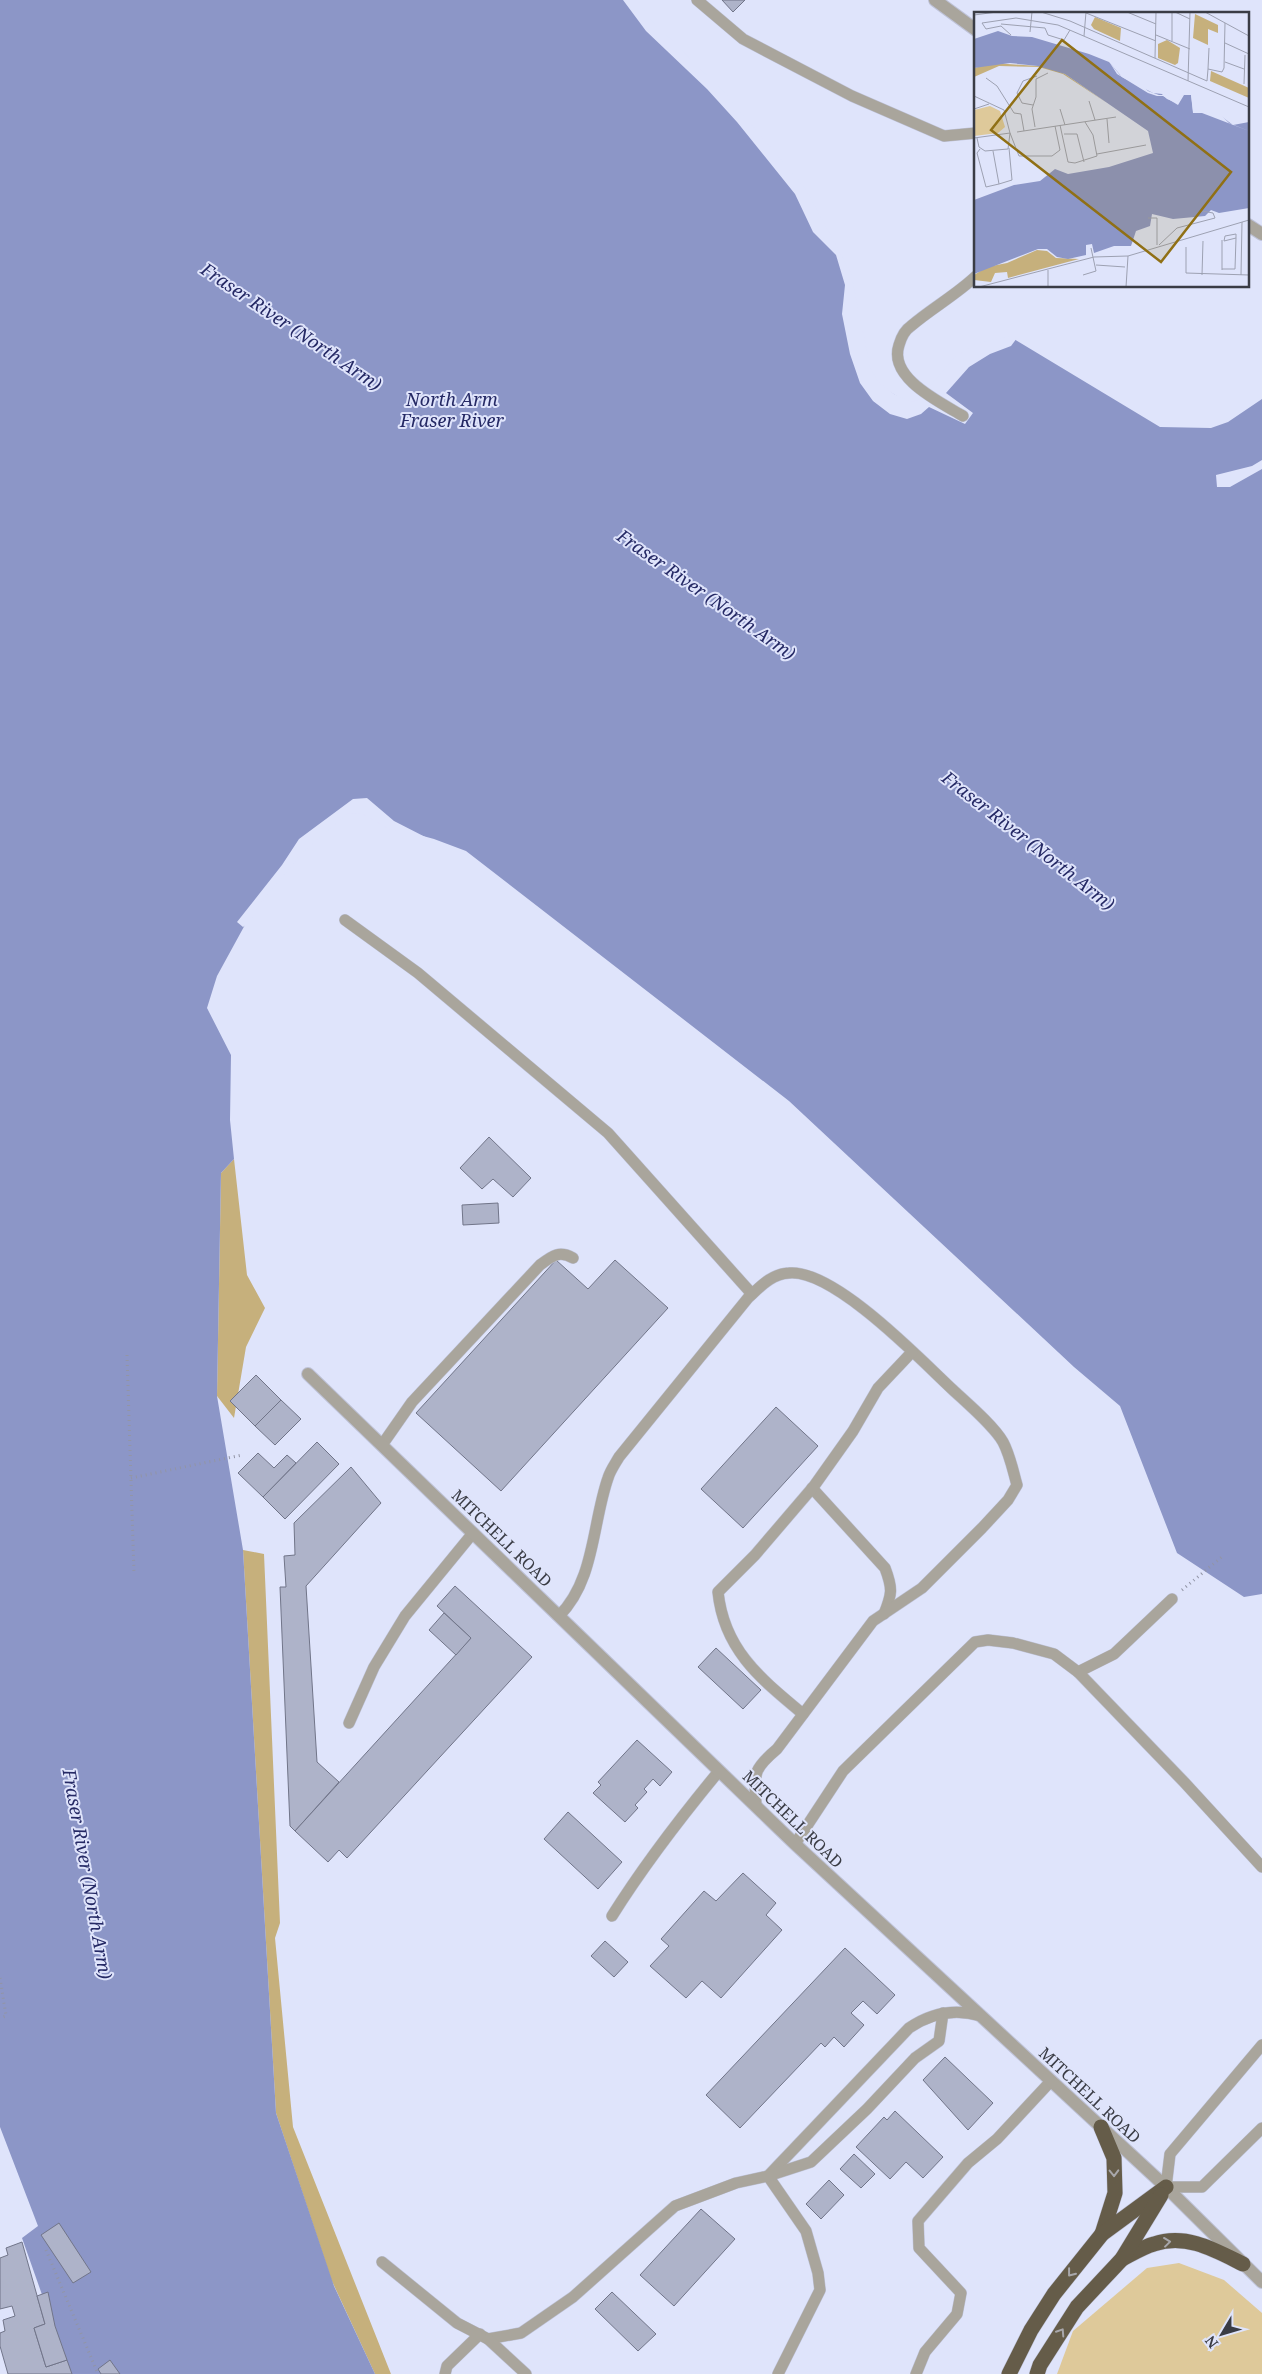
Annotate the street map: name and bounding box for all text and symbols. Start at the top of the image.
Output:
inset map [974,12,1250,288]
water label: Fraser River (North Arm) [196,256,386,396]
water label: North Arm Fraser River [399,387,504,432]
water label: Fraser River (North Arm) [612,523,801,665]
water label: Fraser River (North Arm) [937,765,1120,915]
street label: MITCHELL ROAD [447,1484,557,1592]
street label: MITCHELL ROAD [738,1765,848,1873]
water label: Fraser River (North Arm) [58,1766,118,1981]
street label: MITCHELL ROAD [1034,2042,1146,2148]
one-way arrow [1109,2170,1120,2178]
one-way arrow [1163,2237,1171,2248]
one-way arrow [1068,2267,1077,2276]
north arrow [1197,2309,1247,2359]
one-way arrow [1055,2328,1064,2338]
text: N [1200,2332,1222,2353]

